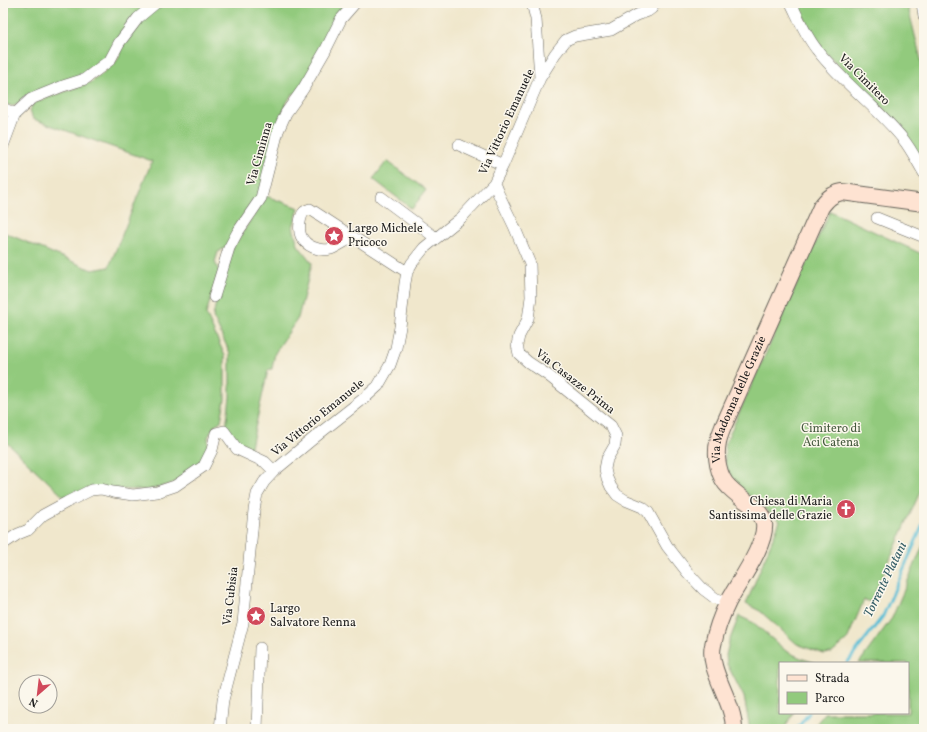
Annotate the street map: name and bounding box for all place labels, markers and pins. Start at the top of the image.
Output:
place label: Largo Michele Pricoco [348,221,423,251]
place icon: Largo Michele Pricoco [323,225,345,247]
place label: Chiesa di Maria Santissima delle Grazie [709,494,832,524]
church icon: Chiesa di Maria Santissima delle Grazie [835,498,857,520]
place label: Largo Salvatore Renna [270,601,356,631]
place icon: Largo Salvatore Renna [245,605,267,627]

